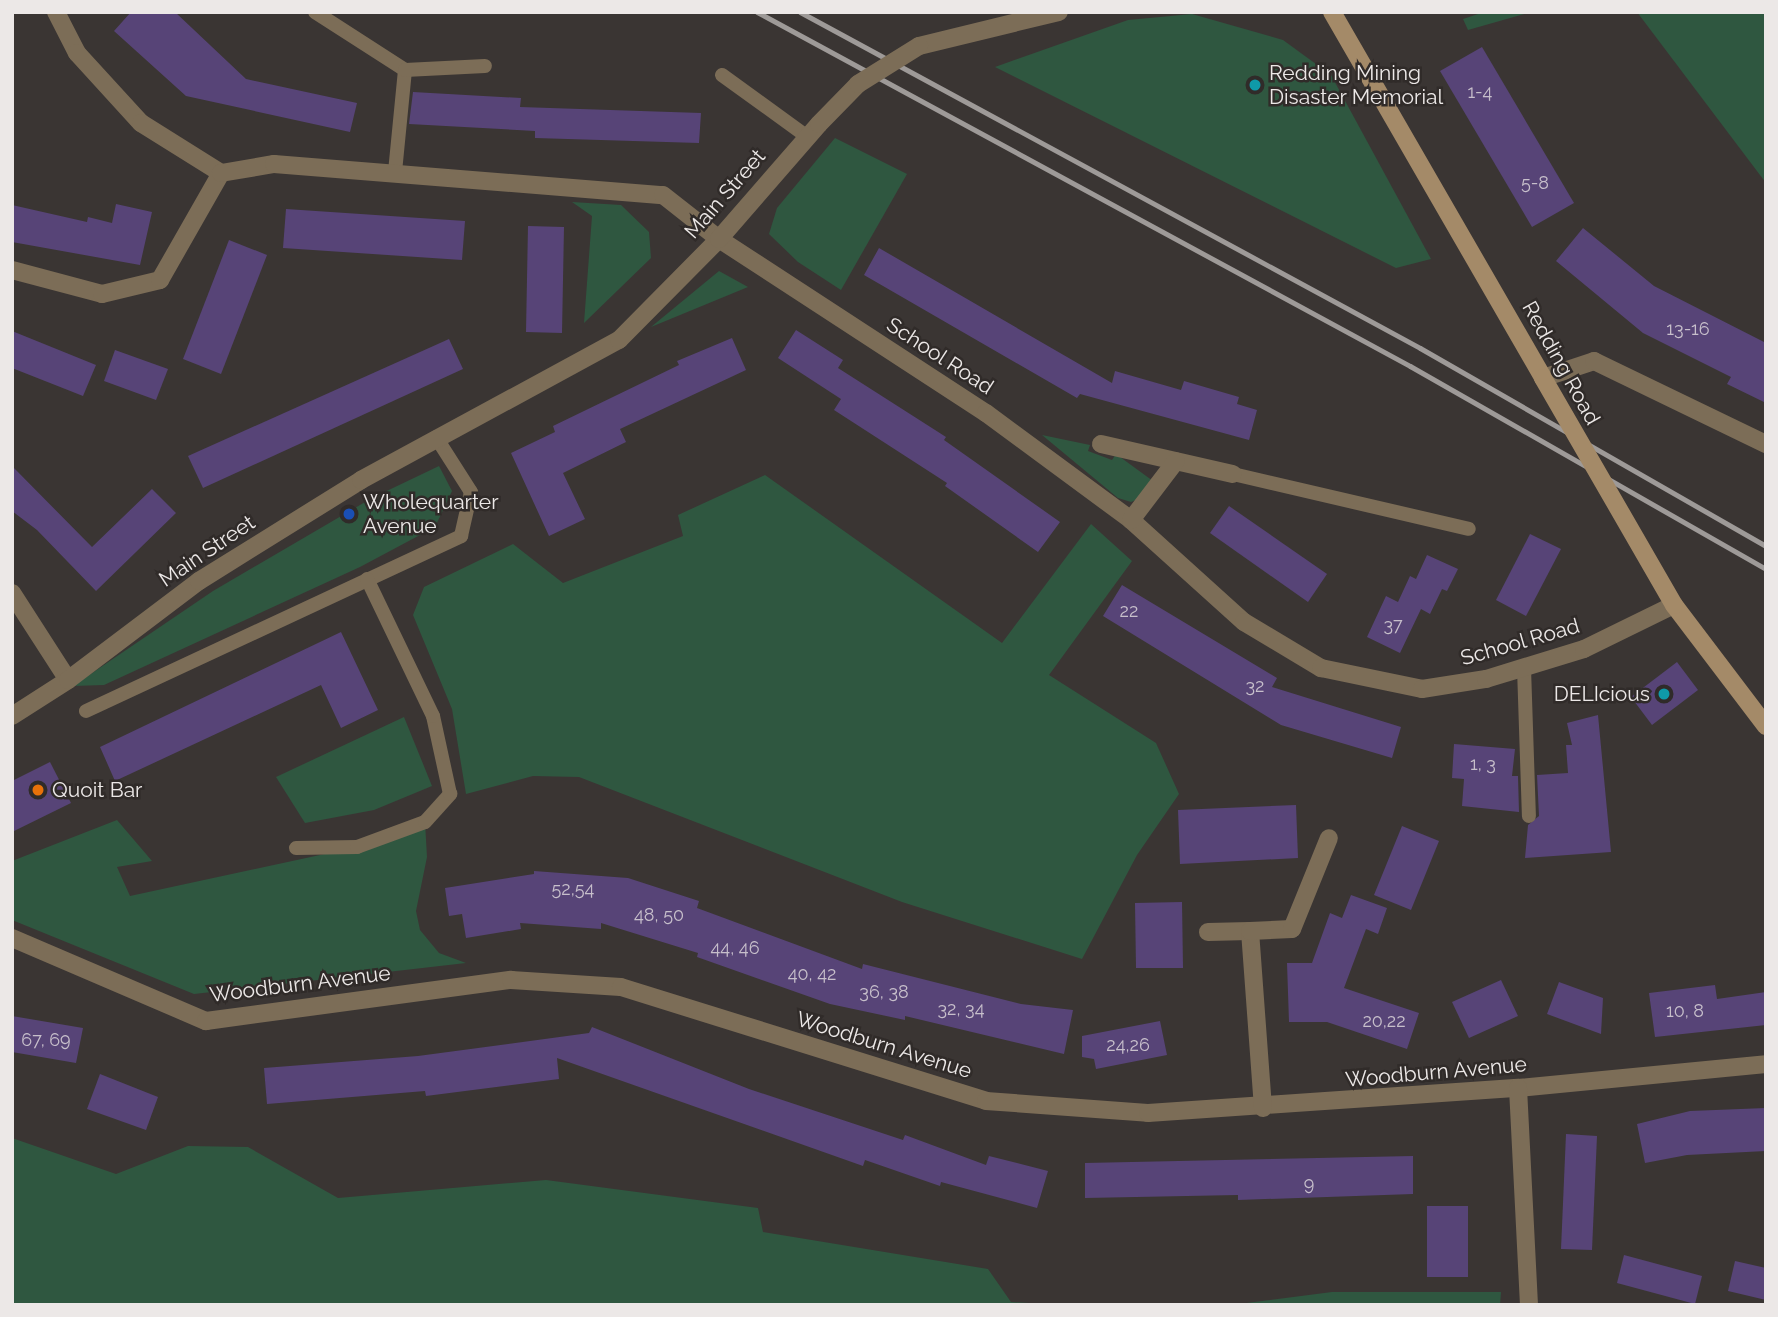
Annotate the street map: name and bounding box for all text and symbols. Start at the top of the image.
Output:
place label: Redding Mining Disaster Memorial [1269,60,1444,110]
marker: Redding Mining Disaster Memorial [1247,77,1263,93]
house number: 1-4 [1468,81,1492,103]
street label: Main Street [679,144,771,244]
house number: 5-8 [1521,172,1549,194]
street label: Redding Road [1517,297,1605,429]
street label: School Road [882,312,998,400]
house number: 13-16 [1666,318,1710,340]
place label: Wholequarter Avenue [363,489,499,539]
marker: Wholequarter Avenue [341,506,357,522]
street label: Main Street [154,510,260,592]
house number: 22 [1120,600,1138,622]
street label: School Road [1457,613,1583,671]
house number: 37 [1383,614,1403,636]
house number: 32 [1246,675,1264,697]
place label: DELIcious [1554,681,1650,707]
marker: DELIcious [1656,686,1672,702]
house number: 1, 3 [1470,753,1496,775]
place label: Quoit Bar [52,777,142,803]
marker: Quoit Bar [30,782,46,798]
house number: 52,54 [552,878,594,900]
house number: 48, 50 [634,904,684,926]
house number: 44, 46 [711,937,759,959]
street label: Woodburn Avenue [208,960,392,1008]
house number: 40, 42 [788,963,836,985]
house number: 36, 38 [859,981,909,1003]
house number: 32, 34 [937,998,985,1020]
house number: 10, 8 [1666,1000,1704,1022]
street label: Woodburn Avenue [793,1006,975,1084]
house number: 20,22 [1362,1010,1406,1032]
house number: 67, 69 [21,1029,71,1051]
house number: 24,26 [1106,1034,1150,1056]
street label: Woodburn Avenue [1344,1051,1528,1093]
house number: 9 [1304,1173,1314,1195]

